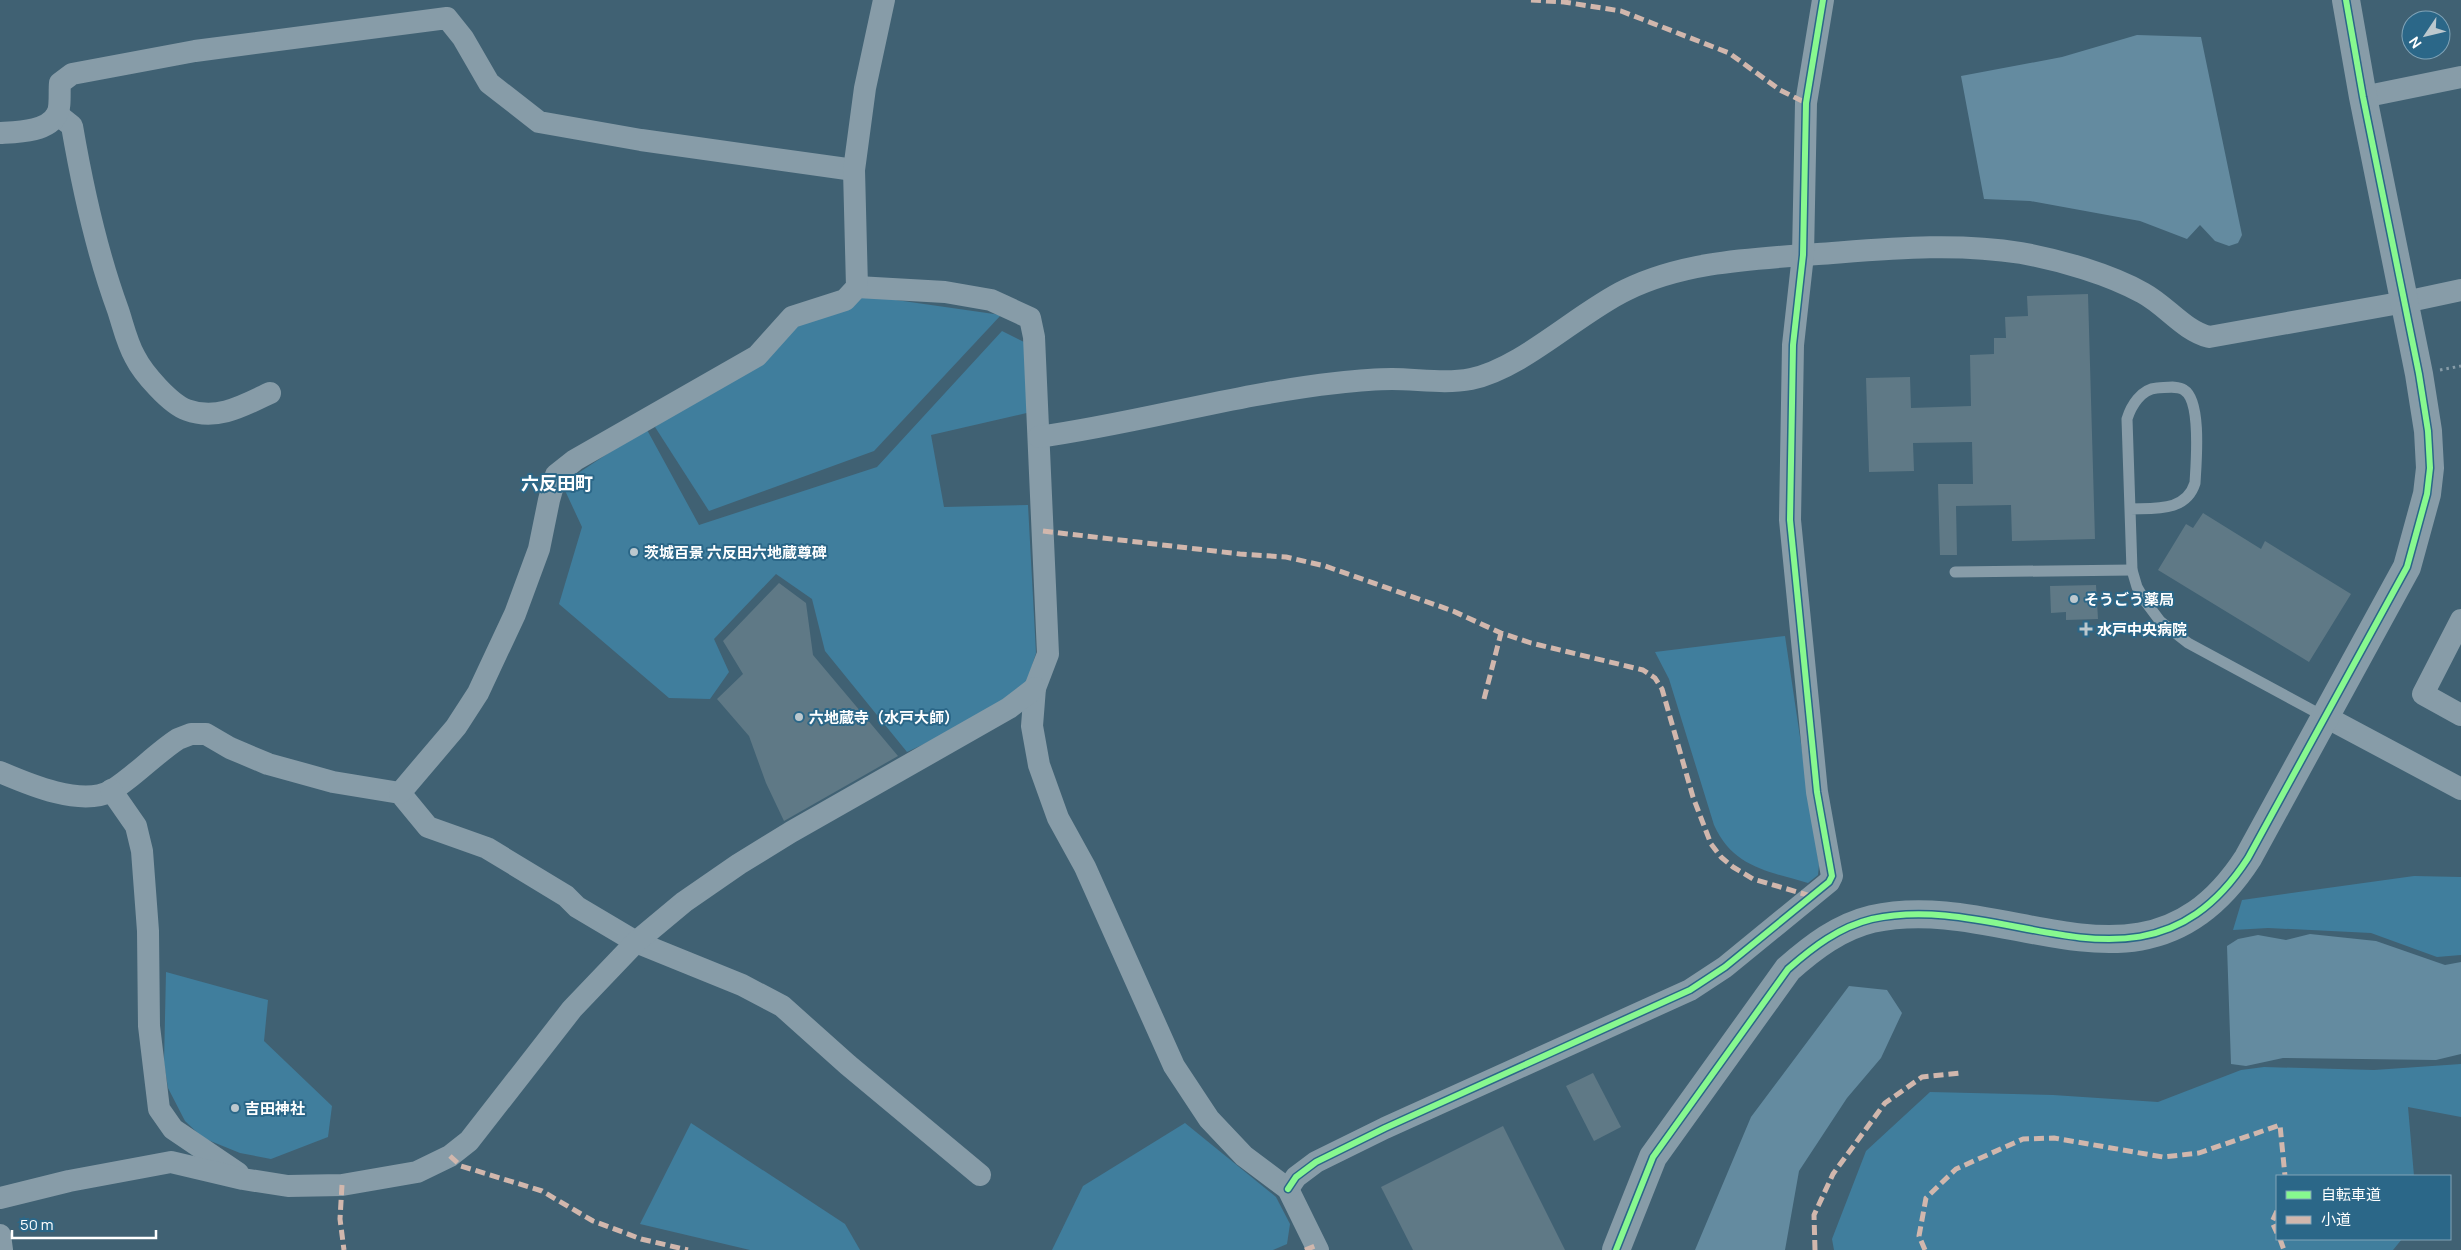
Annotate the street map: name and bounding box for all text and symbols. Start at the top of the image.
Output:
north arrow [2401,10,2451,60]
text: N [2404,33,2426,52]
district label: 六反田町 [521,471,593,495]
place label: 茨城百景 六反田六地蔵尊碑 [644,542,827,563]
marker: 茨城百景 六反田六地蔵尊碑 [628,546,640,558]
place label: そうごう薬局 [2084,589,2174,610]
marker: そうごう薬局 [2068,593,2080,605]
place label: 水戸中央病院 [2097,619,2187,640]
marker: 水戸中央病院 [2079,622,2093,636]
place label: 六地蔵寺（水戸大師） [809,707,959,728]
marker: 六地蔵寺（水戸大師） [793,711,805,723]
place label: 吉田神社 [245,1098,305,1119]
marker: 吉田神社 [229,1102,241,1114]
legend [2276,1175,2451,1240]
text: 自転車道 [2321,1184,2381,1205]
scale bar [12,1208,156,1240]
text: 小道 [2321,1209,2351,1230]
text: 50 m [20,1214,54,1235]

